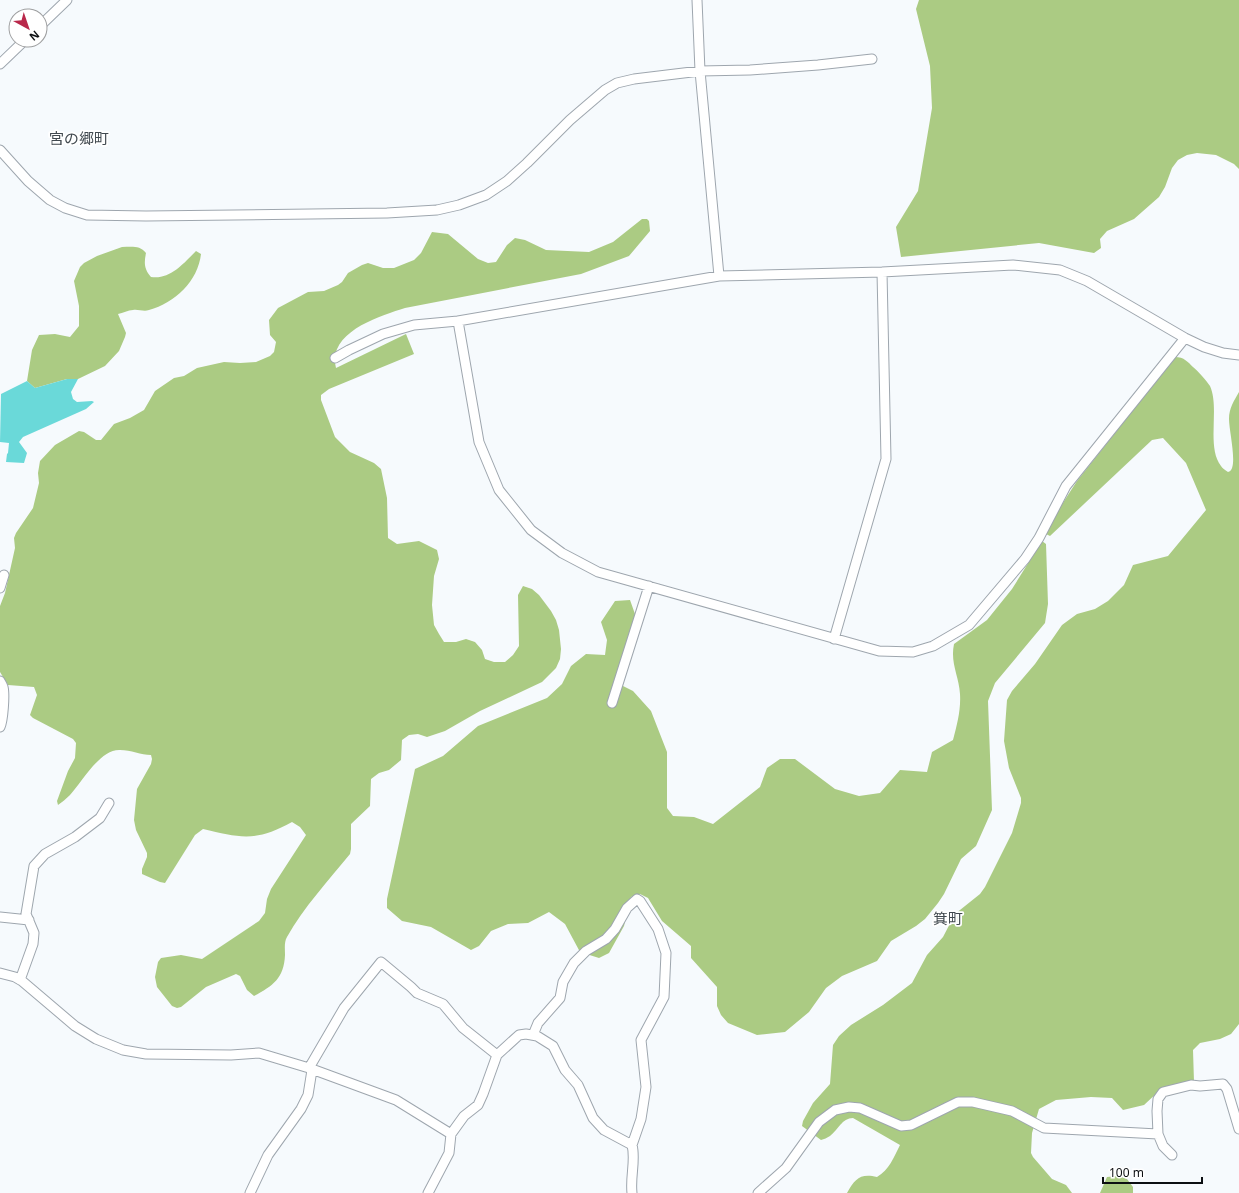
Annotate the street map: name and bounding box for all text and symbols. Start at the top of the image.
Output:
north arrow [8,8,48,48]
text: N [26,27,43,45]
district label: 宮の郷町 [49,128,109,148]
district label: 箕町 [933,908,963,928]
scale bar [1103,1159,1202,1185]
text: 100 m [1109,1164,1144,1181]

